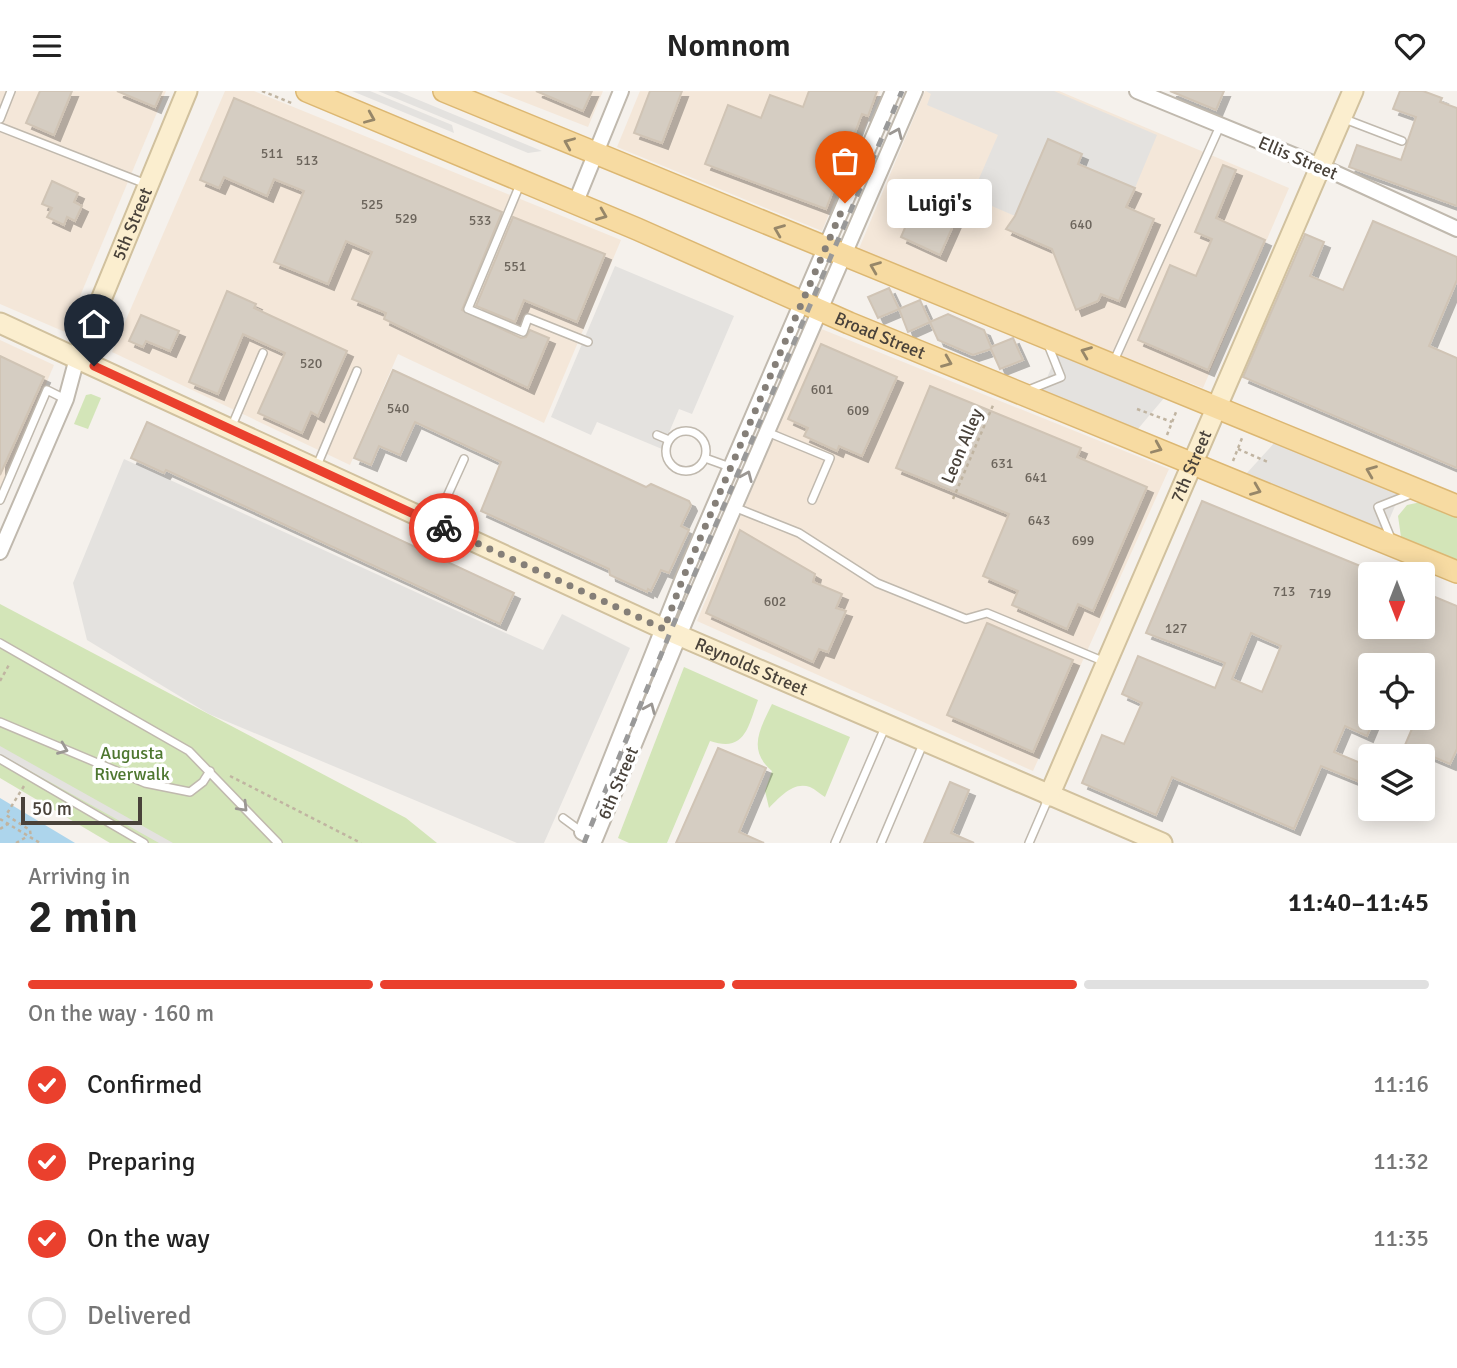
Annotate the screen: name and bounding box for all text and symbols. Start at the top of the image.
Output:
text: Nomnom [666,26,791,65]
icon: menu [28,27,66,65]
icon: heart [1391,27,1429,65]
one-way arrow [363,109,375,123]
one-way arrow [889,127,903,140]
pin [815,131,875,203]
street label: Ellis Street [1255,131,1341,185]
one-way arrow [564,138,576,152]
icon: bag [826,142,864,180]
house number: 511 [261,145,283,162]
house number: 513 [296,152,318,169]
callout: Luigi's [887,179,992,227]
street label: 5th Street [107,184,157,264]
text: Luigi's [907,189,972,218]
house number: 525 [361,196,383,213]
one-way arrow [596,206,608,220]
house number: 529 [395,210,417,227]
house number: 533 [469,212,491,229]
house number: 640 [1070,216,1092,233]
one-way arrow [774,224,786,238]
house number: 551 [504,258,526,275]
one-way arrow [870,261,882,275]
pin [64,294,124,366]
icon: home [75,305,113,343]
street label: Broad Street [831,307,928,364]
one-way arrow [1081,347,1093,361]
one-way arrow [940,353,952,367]
house number: 520 [300,355,322,372]
house number: 601 [811,381,833,398]
house number: 540 [387,400,409,417]
house number: 609 [847,402,869,419]
street label: Leon Alley [936,405,988,487]
street label: 7th Street [1166,427,1216,506]
one-way arrow [1151,439,1163,453]
house number: 631 [991,455,1013,472]
one-way arrow [1366,466,1378,480]
house number: 641 [1025,469,1047,486]
one-way arrow [739,470,753,483]
one-way arrow [1249,481,1261,495]
courier [409,493,479,563]
icon: bike [425,509,463,547]
house number: 643 [1028,512,1050,529]
house number: 699 [1072,532,1094,549]
north arrow [1358,562,1435,639]
map controls [1358,562,1435,821]
house number: 713 [1273,583,1295,600]
house number: 719 [1309,585,1331,602]
house number: 602 [764,593,786,610]
house number: 127 [1165,620,1187,637]
street label: Reynolds Street [691,633,811,700]
button: locate [1358,653,1435,730]
one-way arrow [642,703,656,715]
one-way arrow [56,740,68,754]
park label: Augusta Riverwalk [94,742,170,785]
street label: 6th Street [593,743,643,823]
button: layers [1358,744,1435,821]
scale bar [21,794,142,826]
text: 50 m [32,797,72,821]
one-way arrow [235,799,248,812]
text: Arriving in [28,862,130,891]
text: 11:40–11:45 [1288,887,1429,919]
text: 2 min [28,889,138,945]
text: On the way · 160 m [28,999,214,1028]
icon: check [28,1066,66,1104]
text: Confirmed [87,1069,202,1101]
text: 11:16 [1373,1070,1429,1099]
icon: check [28,1143,66,1181]
text: Preparing [87,1146,195,1178]
text: 11:32 [1373,1147,1429,1176]
icon: check [28,1220,66,1258]
text: On the way [87,1223,210,1255]
text: 11:35 [1373,1224,1429,1253]
text: Delivered [87,1300,192,1332]

